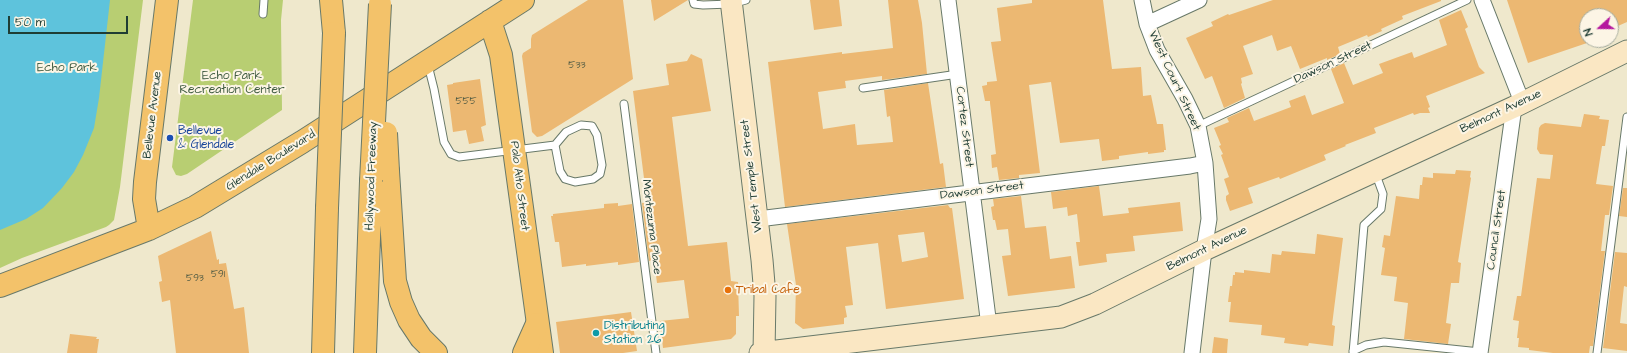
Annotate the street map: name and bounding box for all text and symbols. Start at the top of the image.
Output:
scale bar [10,8,130,34]
north arrow [1579,8,1619,48]
text: 50 m [15,14,45,31]
text: N [1580,26,1597,38]
street label: West Court Street [1145,29,1203,133]
street label: Dawson Street [1292,39,1374,87]
house number: 533 [568,60,586,72]
park label: Echo Park [37,61,97,75]
park label: Echo Park Recreation Center [179,69,285,97]
street label: Bellevue Avenue [140,71,166,159]
street label: Cortez Street [952,86,976,168]
street label: Belmont Avenue [1458,87,1544,137]
house number: 555 [455,96,477,108]
street label: West Temple Street [738,119,766,233]
street label: Hollywood Freeway [363,121,381,231]
place label: Bellevue & Glendale [178,124,234,152]
street label: Glendale Boulevard [224,128,318,194]
marker: Bellevue & Glendale [165,133,175,143]
street label: Palo Alto Street [506,140,532,232]
street label: Montezuma Place [638,178,664,276]
street label: Dawson Street [939,179,1025,203]
street label: Council Street [1484,189,1510,271]
street label: Belmont Avenue [1164,223,1250,275]
house number: 591 [211,269,225,281]
house number: 593 [186,273,204,285]
place label: Tribal Cafe [736,283,800,297]
marker: Tribal Cafe [723,285,733,295]
place label: Distributing Station 26 [604,319,665,347]
marker: Distributing Station 26 [591,328,601,338]

